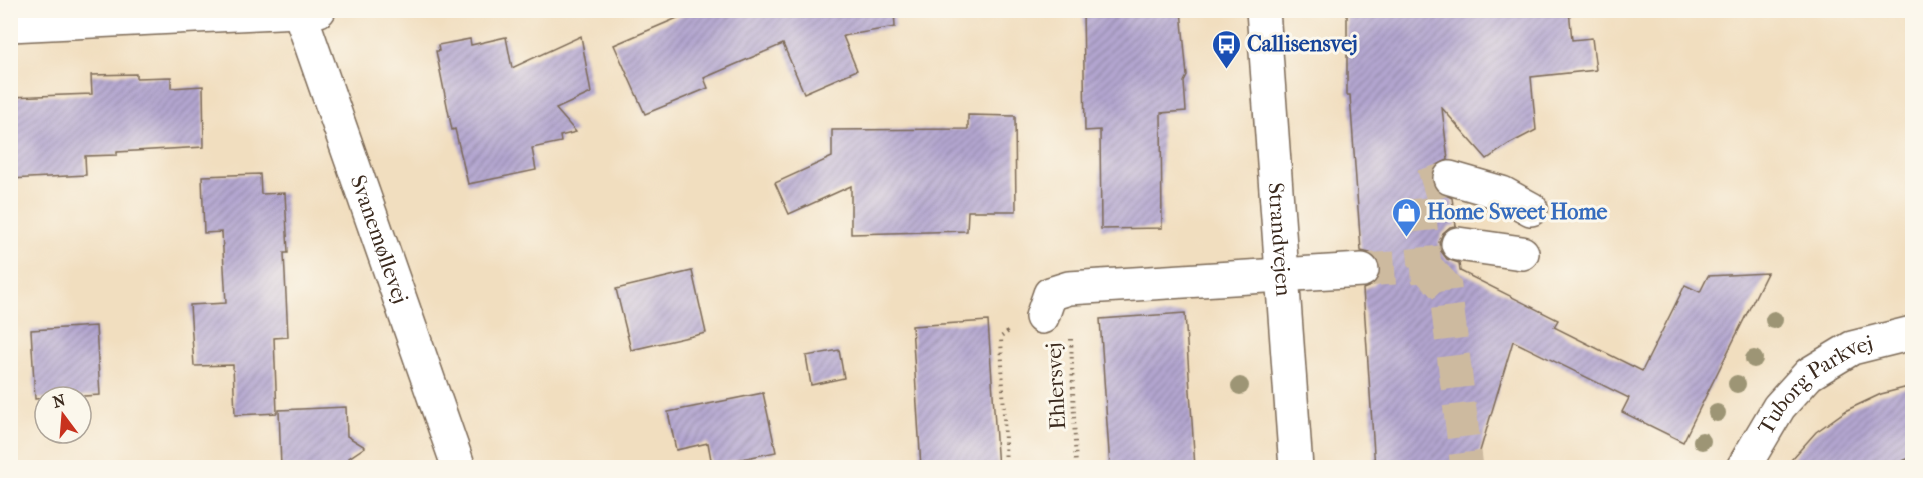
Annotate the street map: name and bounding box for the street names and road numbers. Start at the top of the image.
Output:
street label: Svanemøllevej [345,172,414,307]
street label: Strandvejen [1262,182,1297,297]
street label: Tuborg Parkvej [1753,330,1876,439]
street label: Ehlersvej [1041,342,1071,430]

